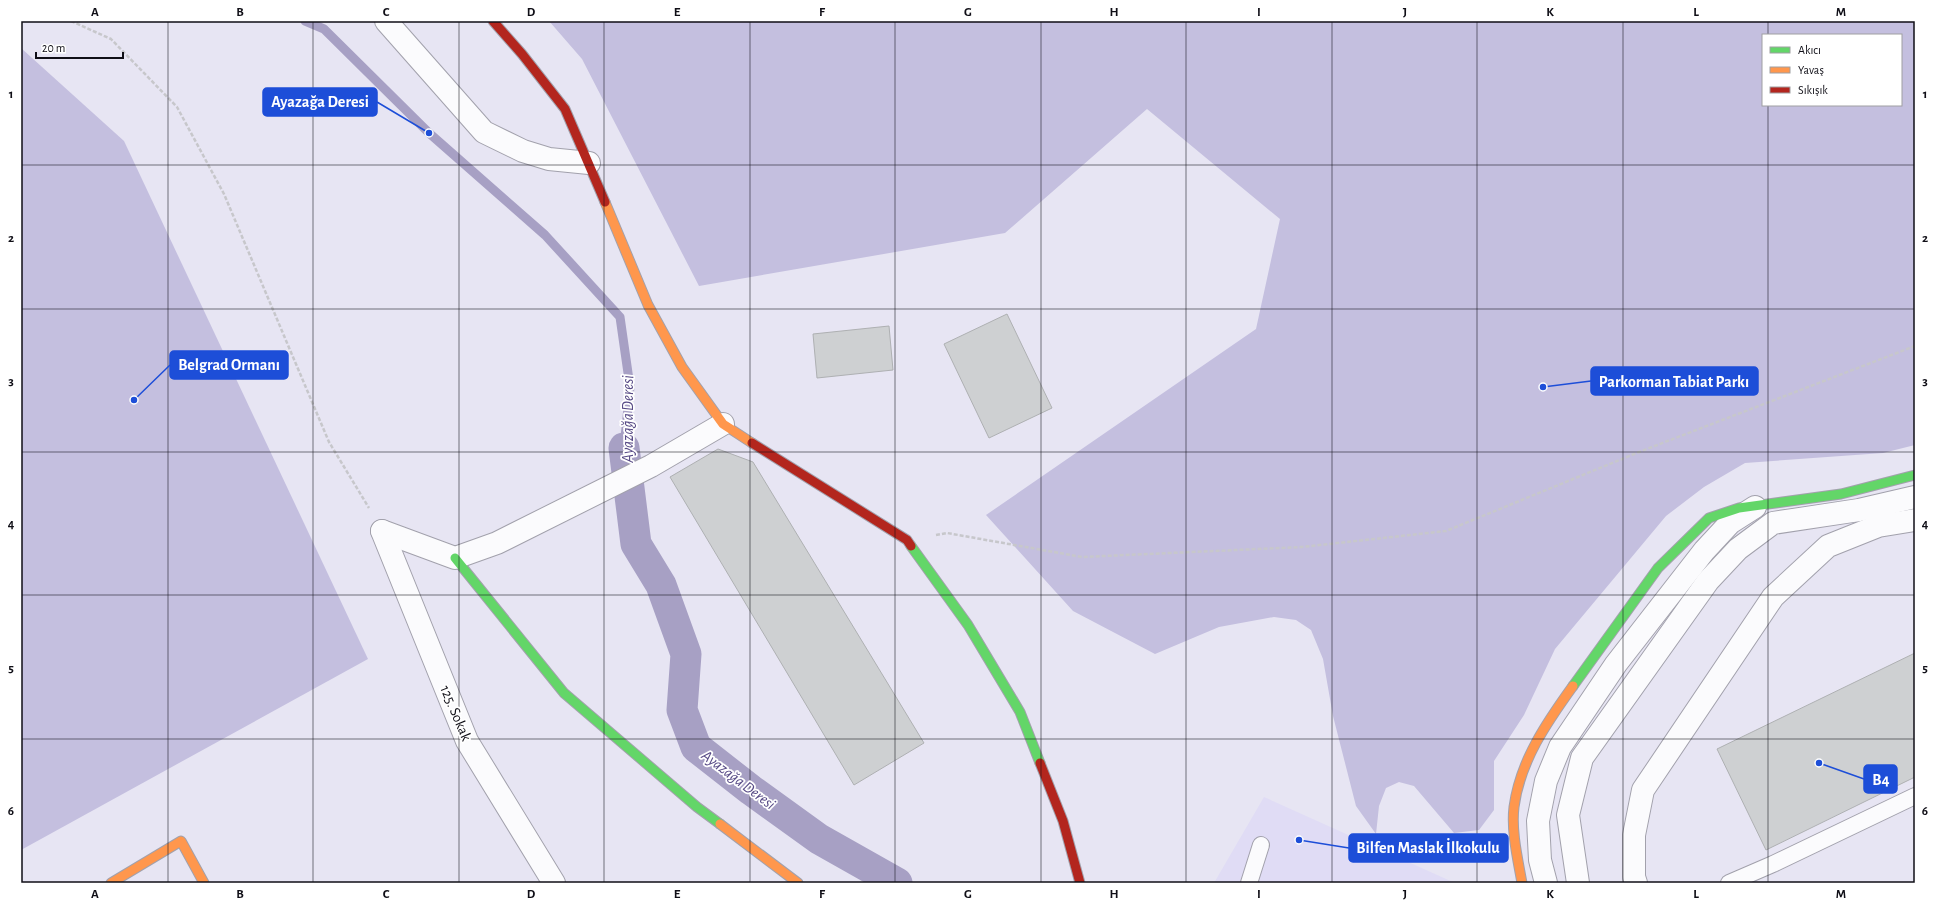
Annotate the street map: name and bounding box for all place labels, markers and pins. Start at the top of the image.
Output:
callout: Ayazağa Deresi [263,88,377,116]
callout: Belgrad Ormanı [170,351,288,379]
callout: Parkorman Tabiat Parkı [1591,367,1758,395]
callout: B4 [1864,765,1897,793]
callout: Bilfen Maslak İlkokulu [1349,834,1508,862]

